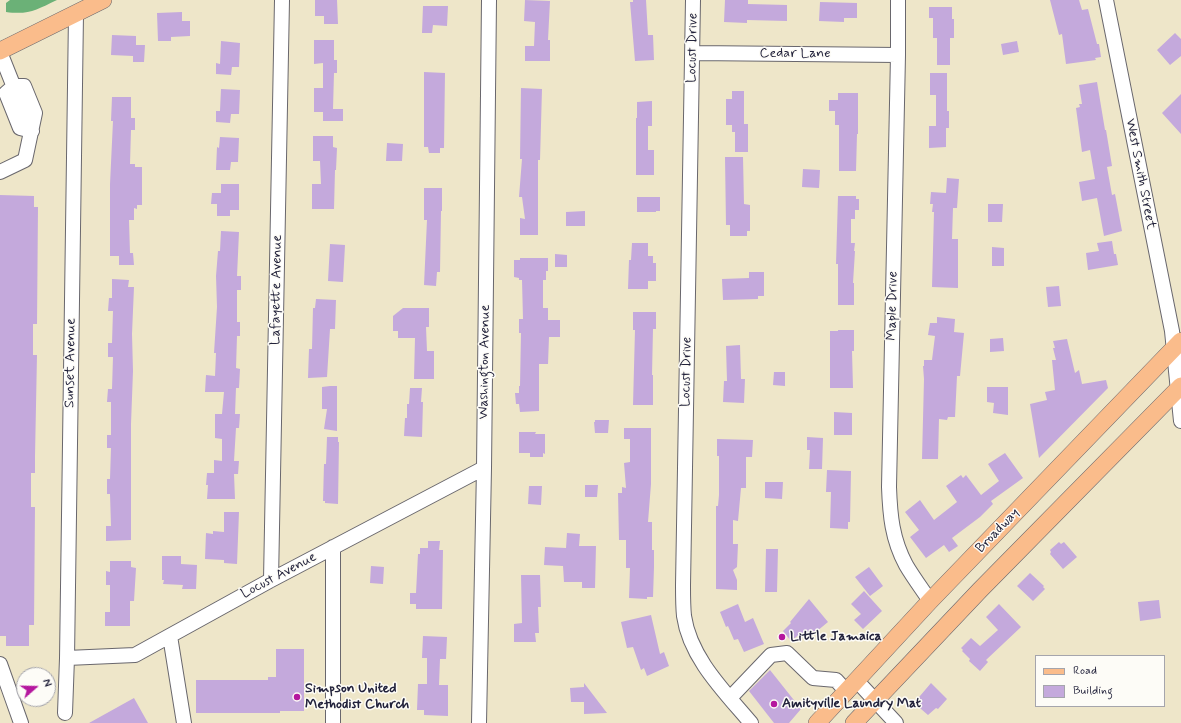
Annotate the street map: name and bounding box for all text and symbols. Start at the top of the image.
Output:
street label: Locust Drive [684,13,702,83]
street label: Cedar Lane [759,46,831,62]
street label: West Smith Street [1121,117,1159,231]
street label: Lafayette Avenue [268,235,286,345]
street label: Maple Drive [884,271,902,341]
street label: Washington Avenue [476,305,494,419]
street label: Sunset Avenue [62,318,80,408]
street label: Locust Drive [678,337,696,407]
street label: Broadway [972,505,1024,557]
street label: Locust Avenue [238,549,320,603]
place label: Little Jamaica [790,629,882,645]
marker: Little Jamaica [777,632,787,642]
legend [1035,655,1165,707]
text: Road [1073,663,1097,679]
north arrow [16,667,56,707]
text: N [39,677,54,689]
place label: Simpson United Methodist Church [305,681,409,714]
text: Building [1073,683,1113,699]
marker: Simpson United Methodist Church [292,692,302,702]
place label: Amityville Laundry Mat [782,696,921,712]
marker: Amityville Laundry Mat [769,699,779,709]

